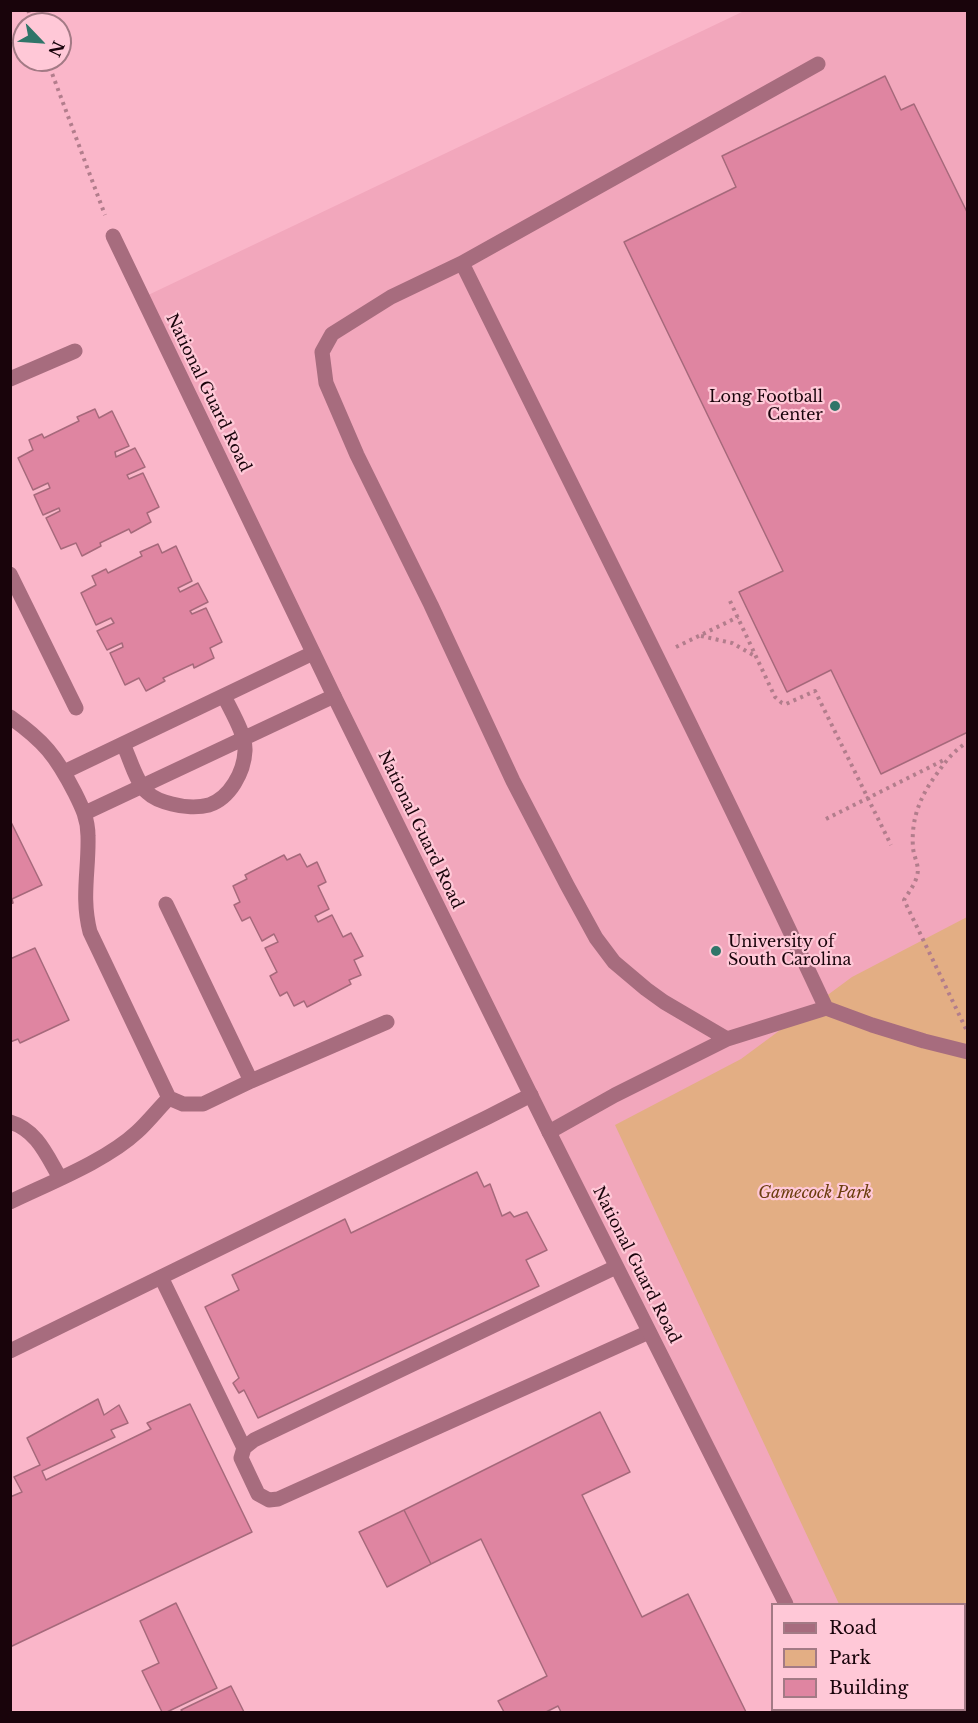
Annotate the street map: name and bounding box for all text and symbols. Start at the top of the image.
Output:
north arrow [12,12,72,72]
text: N [44,38,69,60]
street label: National Guard Road [161,311,255,475]
place label: Long Football Center [709,387,823,425]
marker: Long Football Center [828,399,842,413]
street label: National Guard Road [373,748,467,912]
place label: University of South Carolina [728,932,851,970]
marker: University of South Carolina [709,944,723,958]
street label: National Guard Road [588,1183,684,1347]
park label: Gamecock Park [758,1183,872,1203]
legend [771,1603,966,1711]
text: Road [829,1617,877,1639]
text: Park [829,1647,871,1669]
text: Building [829,1677,908,1699]

